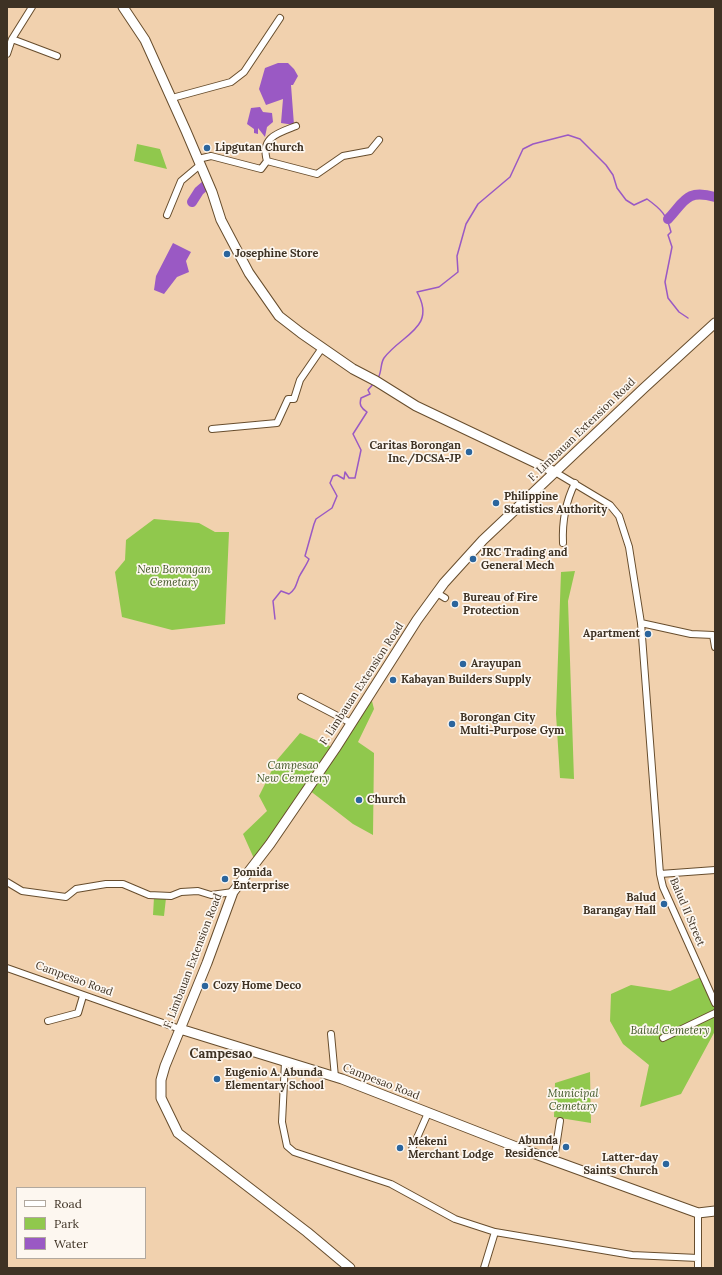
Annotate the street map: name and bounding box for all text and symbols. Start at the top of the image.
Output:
place label: Lipgutan Church [215,141,304,155]
marker: Lipgutan Church [202,143,212,153]
place label: Josephine Store [235,247,318,261]
marker: Josephine Store [222,249,232,259]
street label: F. Limbauan Extension Road [526,375,638,485]
place label: Caritas Borongan Inc./DCSA-JP [370,439,461,465]
marker: Caritas Borongan Inc./DCSA-JP [464,447,474,457]
place label: Philippine Statistics Authority [504,490,607,516]
marker: Philippine Statistics Authority [491,498,501,508]
place label: JRC Trading and General Mech [481,546,568,572]
marker: JRC Trading and General Mech [468,554,478,564]
park label: New Borongan Cemetary [137,563,211,589]
place label: Bureau of Fire Protection [463,591,538,617]
marker: Bureau of Fire Protection [450,599,460,609]
street label: F. Limbauan Extension Road [317,620,407,748]
place label: Apartment [583,627,640,641]
marker: Apartment [643,629,653,639]
place label: Arayupan [471,657,521,671]
marker: Arayupan [458,659,468,669]
place label: Kabayan Builders Supply [401,673,531,687]
marker: Kabayan Builders Supply [388,675,398,685]
place label: Borongan City Multi-Purpose Gym [460,711,564,737]
marker: Borongan City Multi-Purpose Gym [447,719,457,729]
park label: Campesao New Cemetery [257,759,329,785]
place label: Church [367,793,406,807]
marker: Church [354,795,364,805]
place label: Pomida Enterprise [233,866,289,892]
marker: Pomida Enterprise [220,874,230,884]
street label: Balud II Street [667,876,707,948]
place label: Balud Barangay Hall [583,891,656,917]
street label: F. Limbauan Extension Road [161,892,225,1030]
marker: Balud Barangay Hall [659,899,669,909]
street label: Campesao Road [34,959,114,999]
place label: Cozy Home Deco [213,979,301,993]
marker: Cozy Home Deco [200,981,210,991]
park label: Balud Cemetery [630,1024,710,1038]
district label: Campesao [190,1046,252,1062]
street label: Campesao Road [341,1061,421,1103]
place label: Eugenio A. Abunda Elementary School [225,1066,324,1092]
marker: Eugenio A. Abunda Elementary School [212,1074,222,1084]
park label: Municipal Cemetary [547,1087,599,1113]
place label: Abunda Residence [505,1134,558,1160]
place label: Mekeni Merchant Lodge [408,1135,494,1161]
marker: Abunda Residence [561,1142,571,1152]
marker: Mekeni Merchant Lodge [395,1143,405,1153]
place label: Latter-day Saints Church [583,1151,658,1177]
marker: Latter-day Saints Church [661,1159,671,1169]
legend [16,1187,146,1259]
text: Road [54,1196,82,1211]
text: Park [54,1216,79,1231]
text: Water [54,1236,88,1251]

